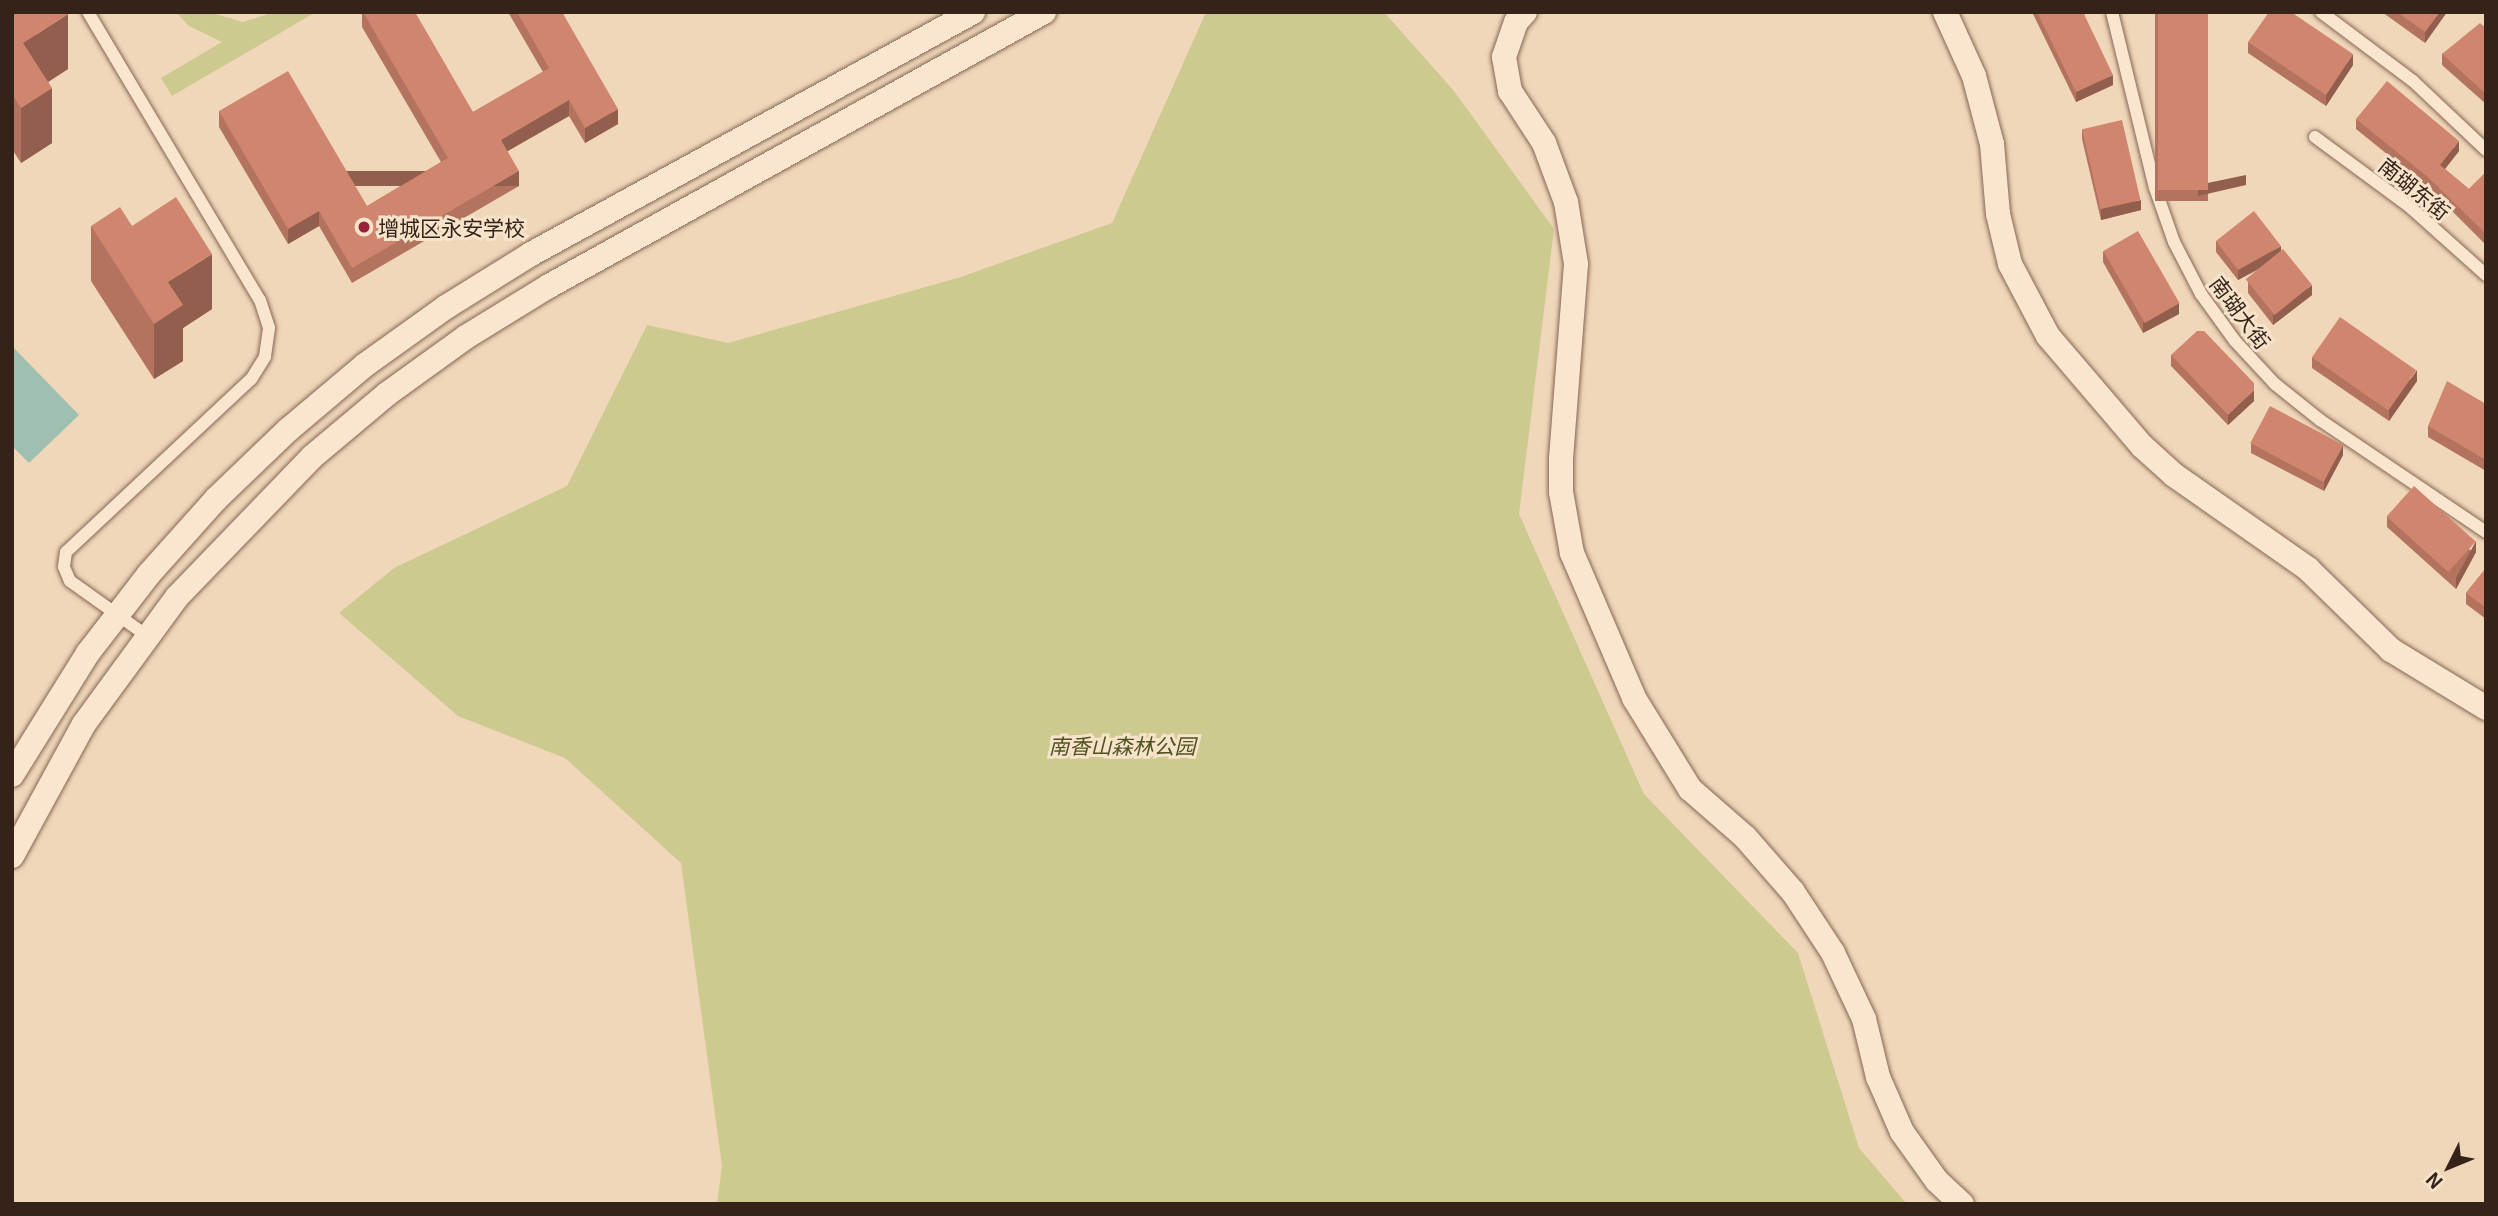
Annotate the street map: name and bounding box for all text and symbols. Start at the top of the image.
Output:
street label: 南瑚东街 [2374,152,2456,224]
place label: 增城区永安学校 [378,214,525,240]
marker: 增城区永安学校 [356,219,372,235]
street label: 南瑚大街 [2206,271,2276,353]
park label: 南香山森林公园 [1049,732,1195,758]
north arrow [2414,1132,2484,1202]
text: N [2419,1167,2448,1196]

